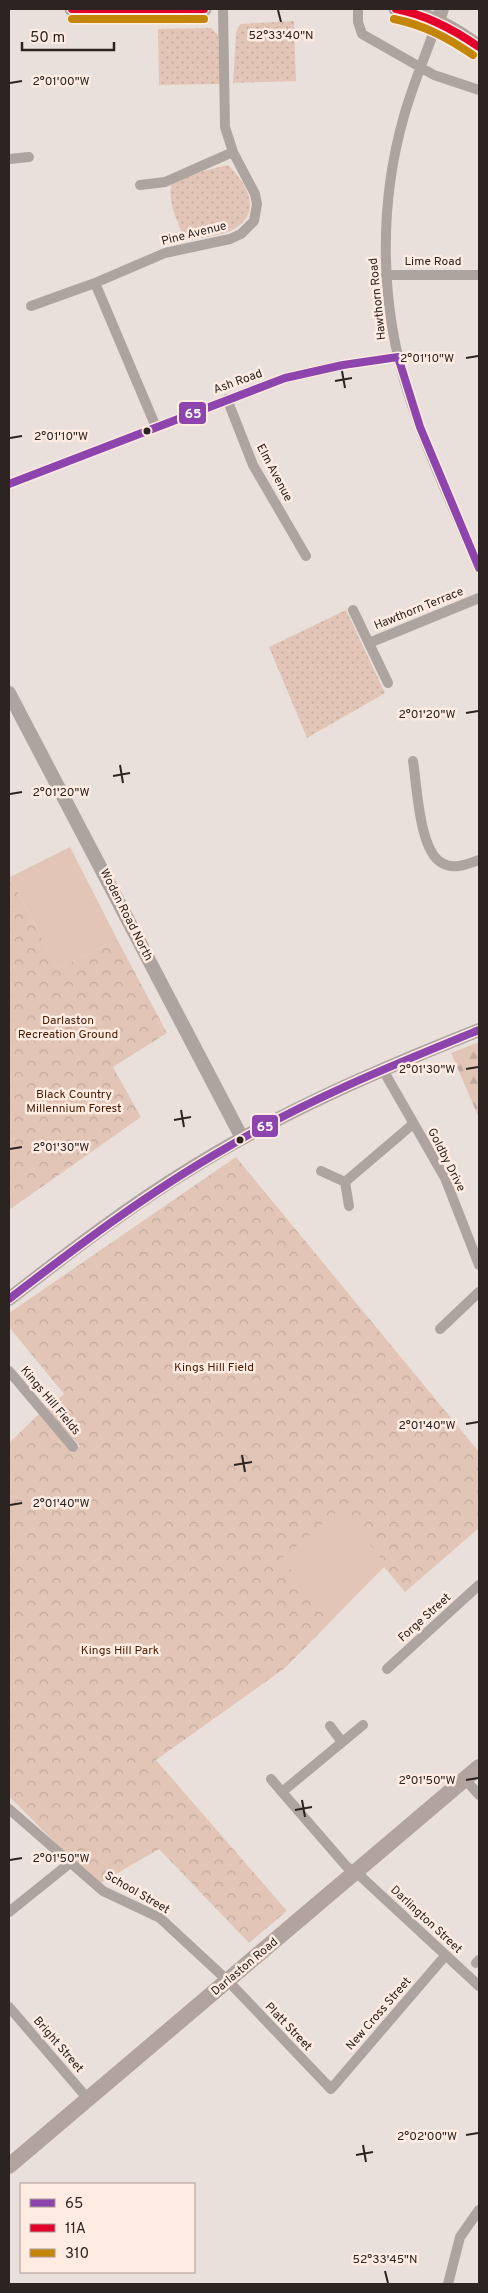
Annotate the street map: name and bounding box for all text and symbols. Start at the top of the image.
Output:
scale bar [22,20,115,52]
text: 52°33'40"N [248,28,314,44]
text: 50 m [30,29,65,48]
text: 2°01'00"W [32,74,90,90]
street label: Pine Avenue [160,218,228,250]
street label: Lime Road [404,254,462,270]
street label: Hawthorn Road [366,257,390,341]
text: 2°01'10"W [400,351,454,367]
street label: Ash Road [211,366,265,398]
line badge: 65 [178,401,207,425]
text: 65 [184,406,202,423]
unlabelled marker [142,426,152,436]
text: 2°01'10"W [34,429,88,445]
street label: Elm Avenue [252,441,296,505]
street label: Hawthorn Terrace [372,584,466,634]
text: 2°01'20"W [399,707,455,723]
text: 2°01'20"W [33,785,89,801]
street label: Woden Road North [96,866,156,964]
park label: Darlaston Recreation Ground [18,1013,118,1043]
text: 2°01'30"W [399,1062,455,1078]
park label: Black Country Millennium Forest [26,1087,122,1117]
line badge: 65 [251,1114,279,1138]
text: 65 [256,1119,274,1136]
street label: Goldby Drive [423,1126,469,1194]
unlabelled marker [235,1135,245,1145]
text: 2°01'30"W [33,1140,89,1156]
park label: Kings Hill Field [174,1360,254,1376]
street label: Kings Hill Fields [16,1363,84,1439]
text: 2°01'40"W [398,1418,456,1434]
text: 2°01'40"W [32,1496,90,1512]
street label: Forge Street [395,1590,455,1646]
park label: Kings Hill Park [81,1643,159,1659]
text: 2°01'50"W [398,1773,456,1789]
text: 2°01'50"W [32,1851,90,1867]
street label: School Street [102,1868,172,1918]
street label: Darlington Street [387,1883,465,1957]
street label: Darlaston Road [208,1934,282,2000]
street label: New Cross Street [343,1974,415,2054]
street label: Platt Street [261,1999,315,2055]
street label: Bright Street [29,2014,87,2076]
text: 2°02'00"W [397,2129,457,2145]
legend [20,2183,195,2273]
text: 65 [65,2195,83,2214]
text: 11A [65,2220,86,2239]
text: 310 [65,2245,89,2264]
text: 52°33'45"N [353,2252,417,2268]

